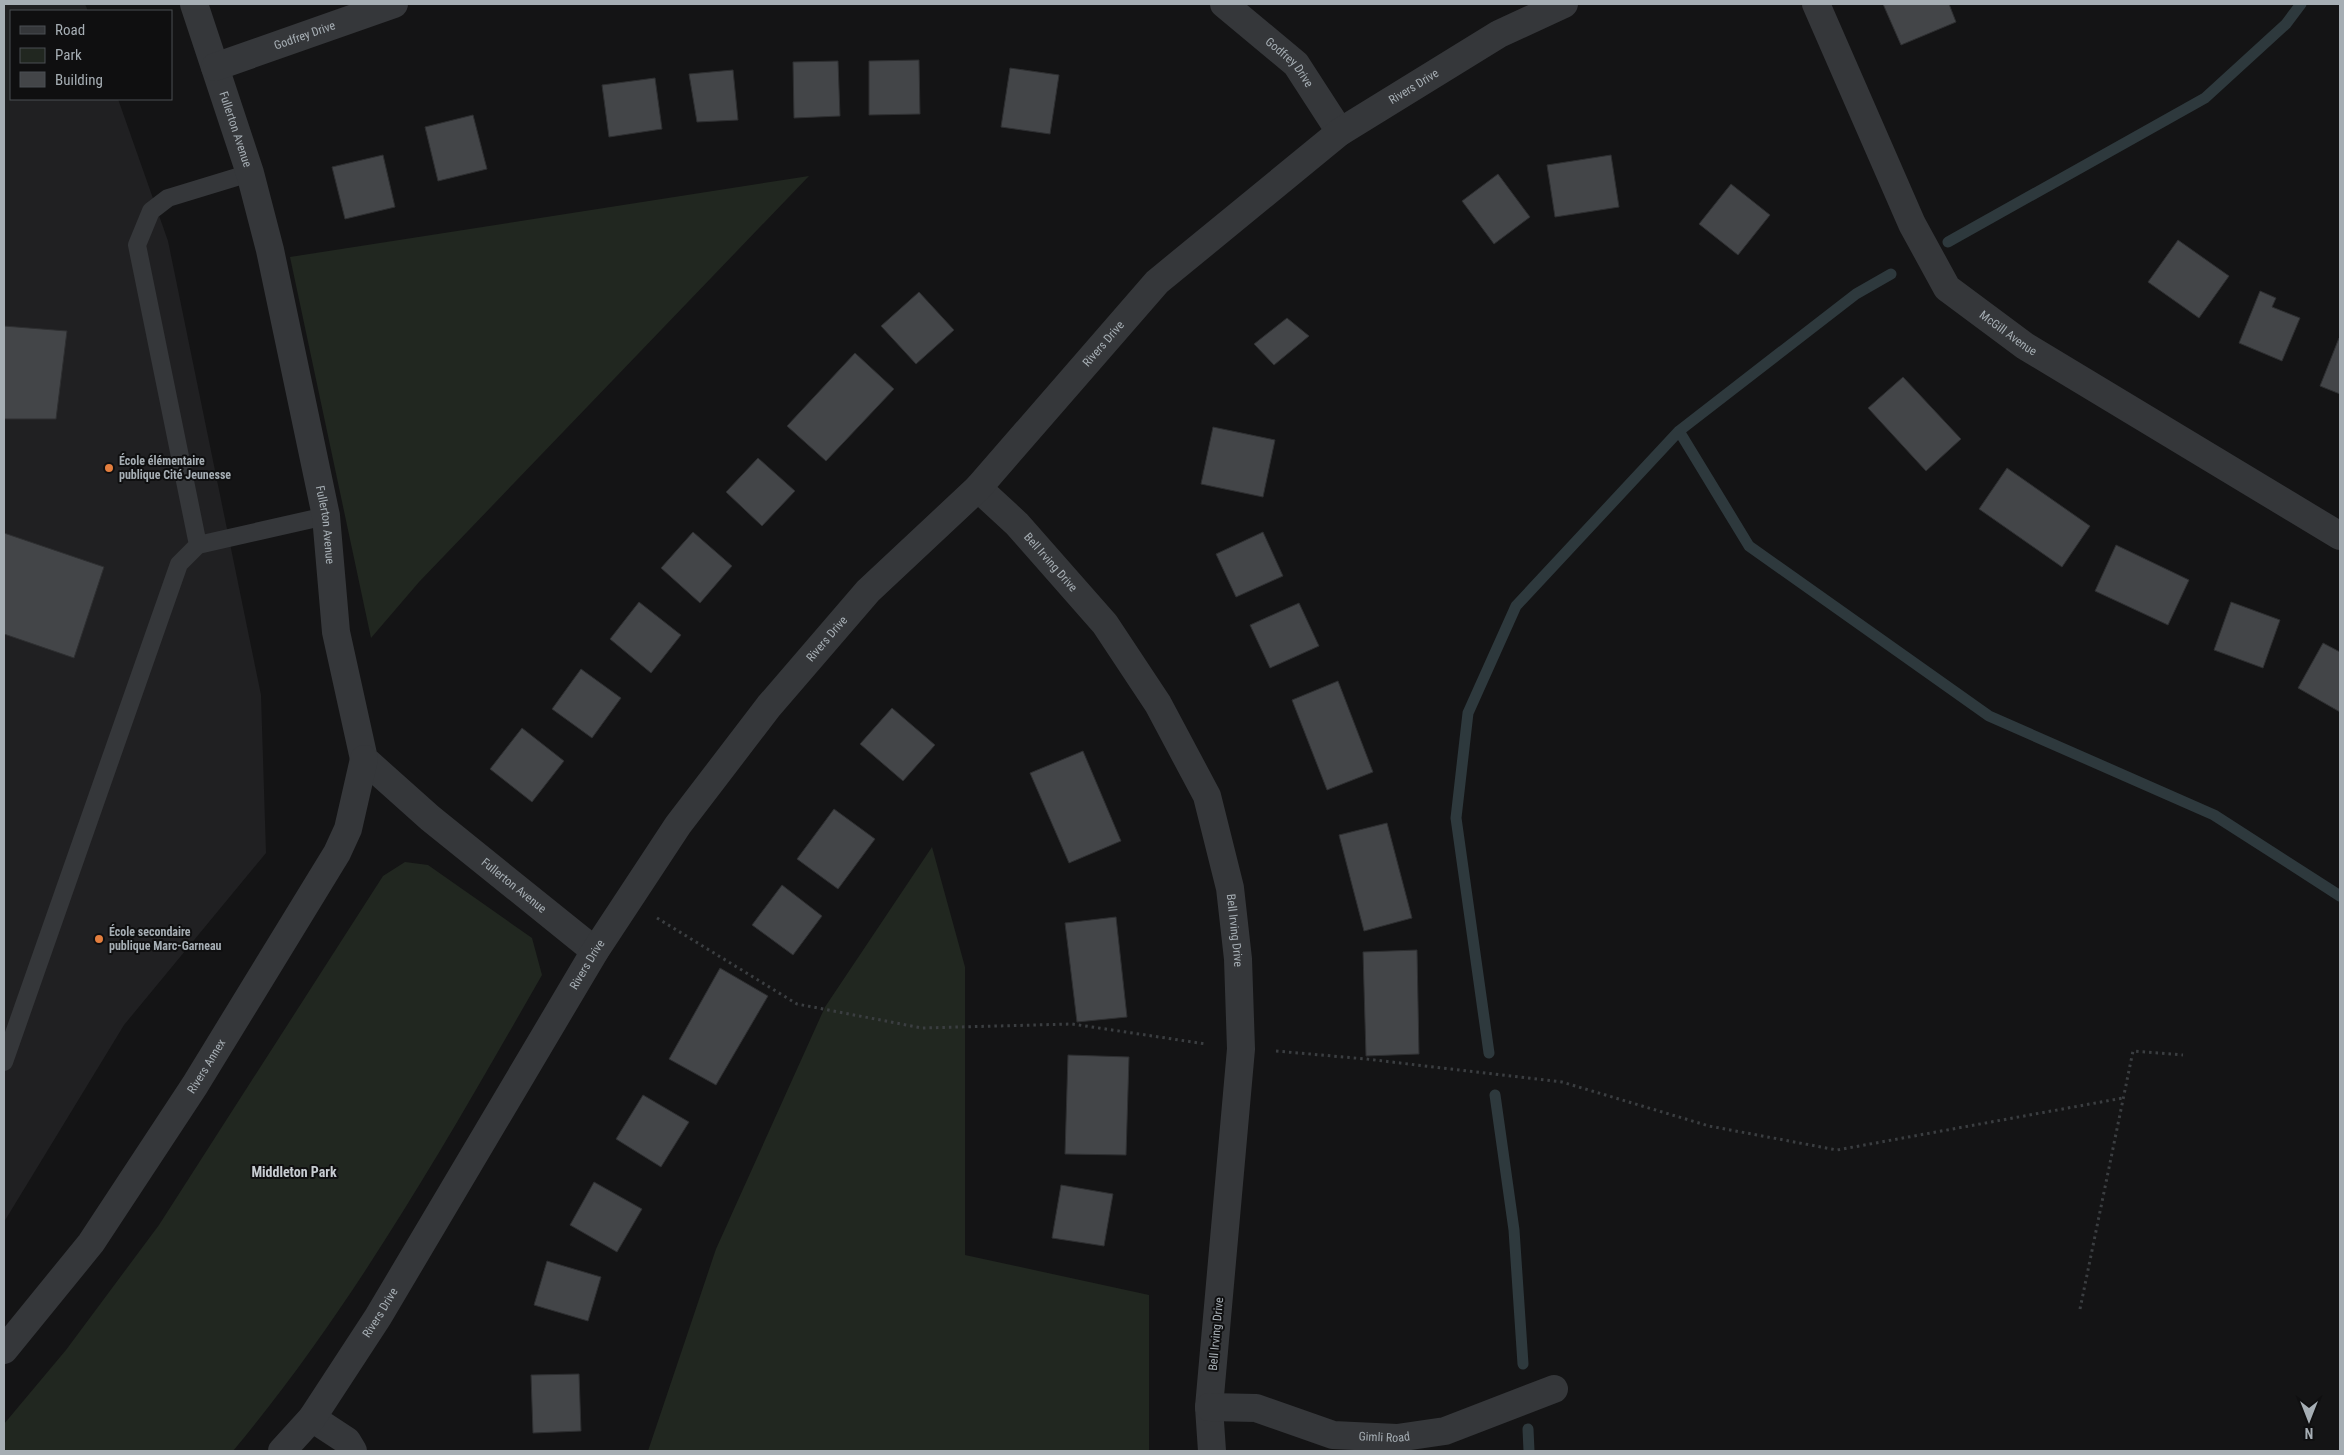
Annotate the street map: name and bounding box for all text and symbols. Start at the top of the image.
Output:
legend [10,10,172,100]
street label: Godfrey Drive [272,18,337,53]
text: Road [55,21,85,39]
street label: Godfrey Drive [1263,35,1316,90]
text: Park [55,46,82,64]
street label: Rivers Drive [1386,66,1441,107]
text: Building [55,71,103,89]
street label: Fullerton Avenue [216,90,255,169]
street label: McGill Avenue [1977,308,2040,359]
street label: Rivers Drive [1080,318,1127,369]
place label: École élémentaire publique Cité Jeunesse [119,453,231,482]
marker: École élémentaire publique Cité Jeunesse [103,462,115,474]
street label: Fullerton Avenue [313,484,337,565]
street label: Bell Irving Drive [1021,530,1080,595]
street label: Rivers Drive [803,613,851,665]
street label: Fullerton Avenue [479,855,549,916]
street label: Bell Irving Drive [1224,893,1245,968]
place label: École secondaire publique Marc-Garneau [109,924,222,953]
marker: École secondaire publique Marc-Garneau [93,933,105,945]
street label: Rivers Drive [567,937,608,992]
street label: Rivers Annex [184,1037,228,1096]
district label: Middleton Park [251,1164,337,1180]
street label: Rivers Drive [360,1285,401,1340]
street label: Bell Irving Drive [1206,1296,1226,1371]
north arrow [2284,1395,2334,1445]
text: N [2305,1425,2313,1441]
street label: Gimli Road [1358,1429,1411,1445]

